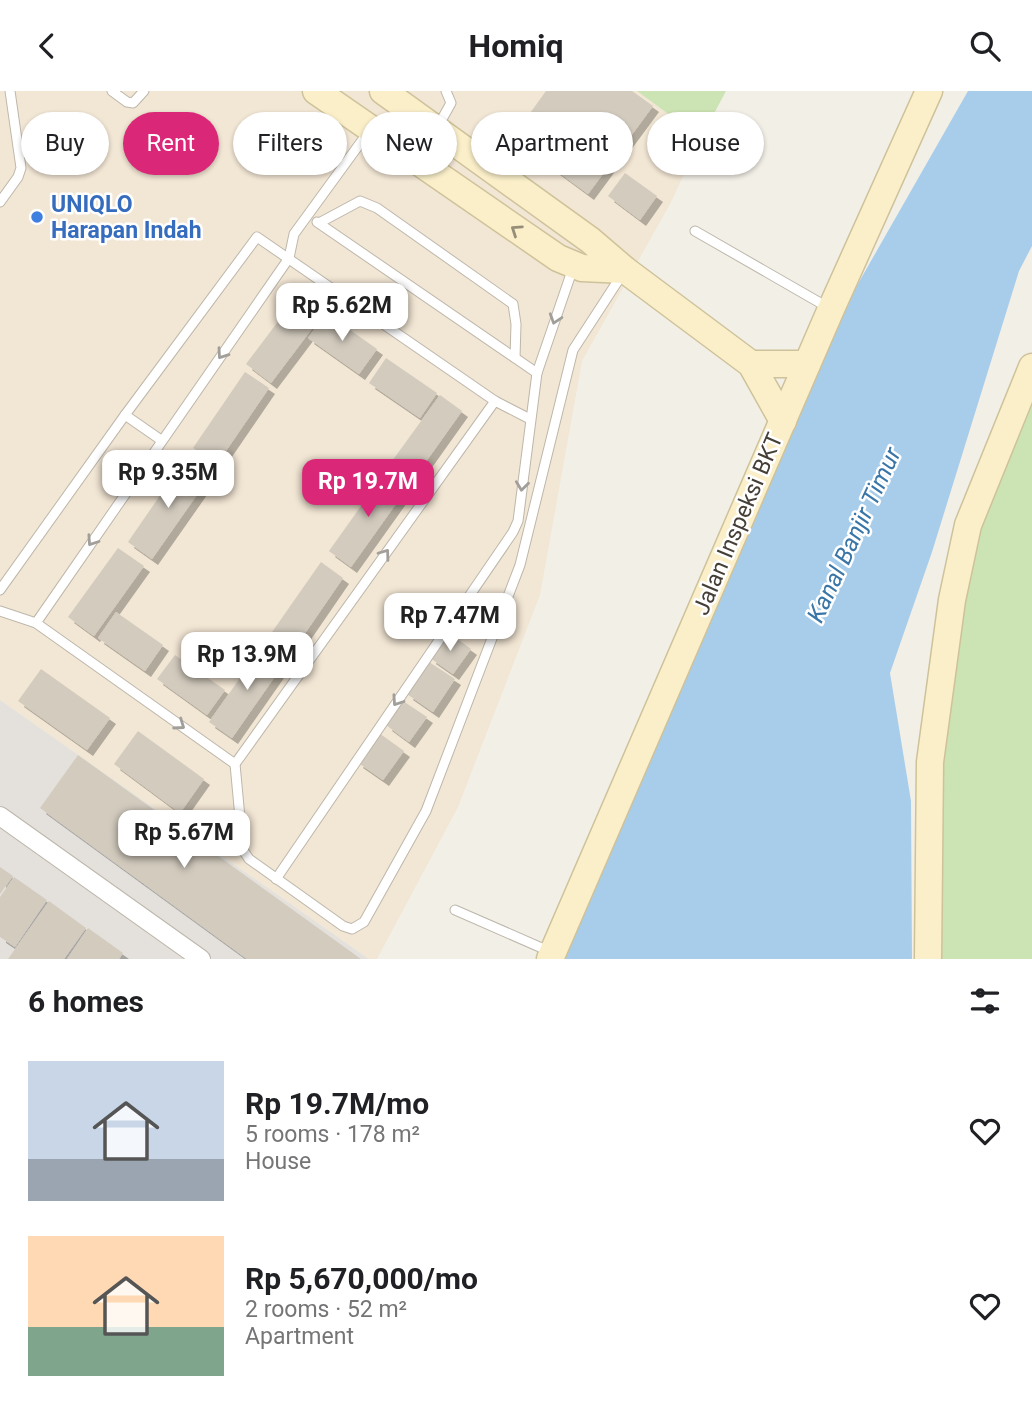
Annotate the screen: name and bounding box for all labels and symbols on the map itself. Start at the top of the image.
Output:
place label: UNIQLO Harapan Indah [51,191,202,244]
marker: UNIQLO Harapan Indah [29,209,45,225]
one-way arrow [511,226,524,238]
pin: Rp 5.62M [270,283,414,343]
one-way arrow [549,313,563,325]
one-way arrow [218,346,230,359]
street label: Jalan Inspeksi BKT [687,429,789,619]
water label: Kanal Banjir Timur [801,442,907,627]
pin: Rp 9.35M [96,451,240,510]
pin: Rp 19.7M [296,459,440,519]
one-way arrow [515,481,530,492]
one-way arrow [88,533,100,546]
one-way arrow [377,549,389,562]
pin: Rp 7.47M [378,594,522,653]
pin: Rp 13.9M [175,633,319,692]
one-way arrow [393,693,405,706]
one-way arrow [172,717,185,729]
pin: Rp 5.67M [112,811,256,870]

